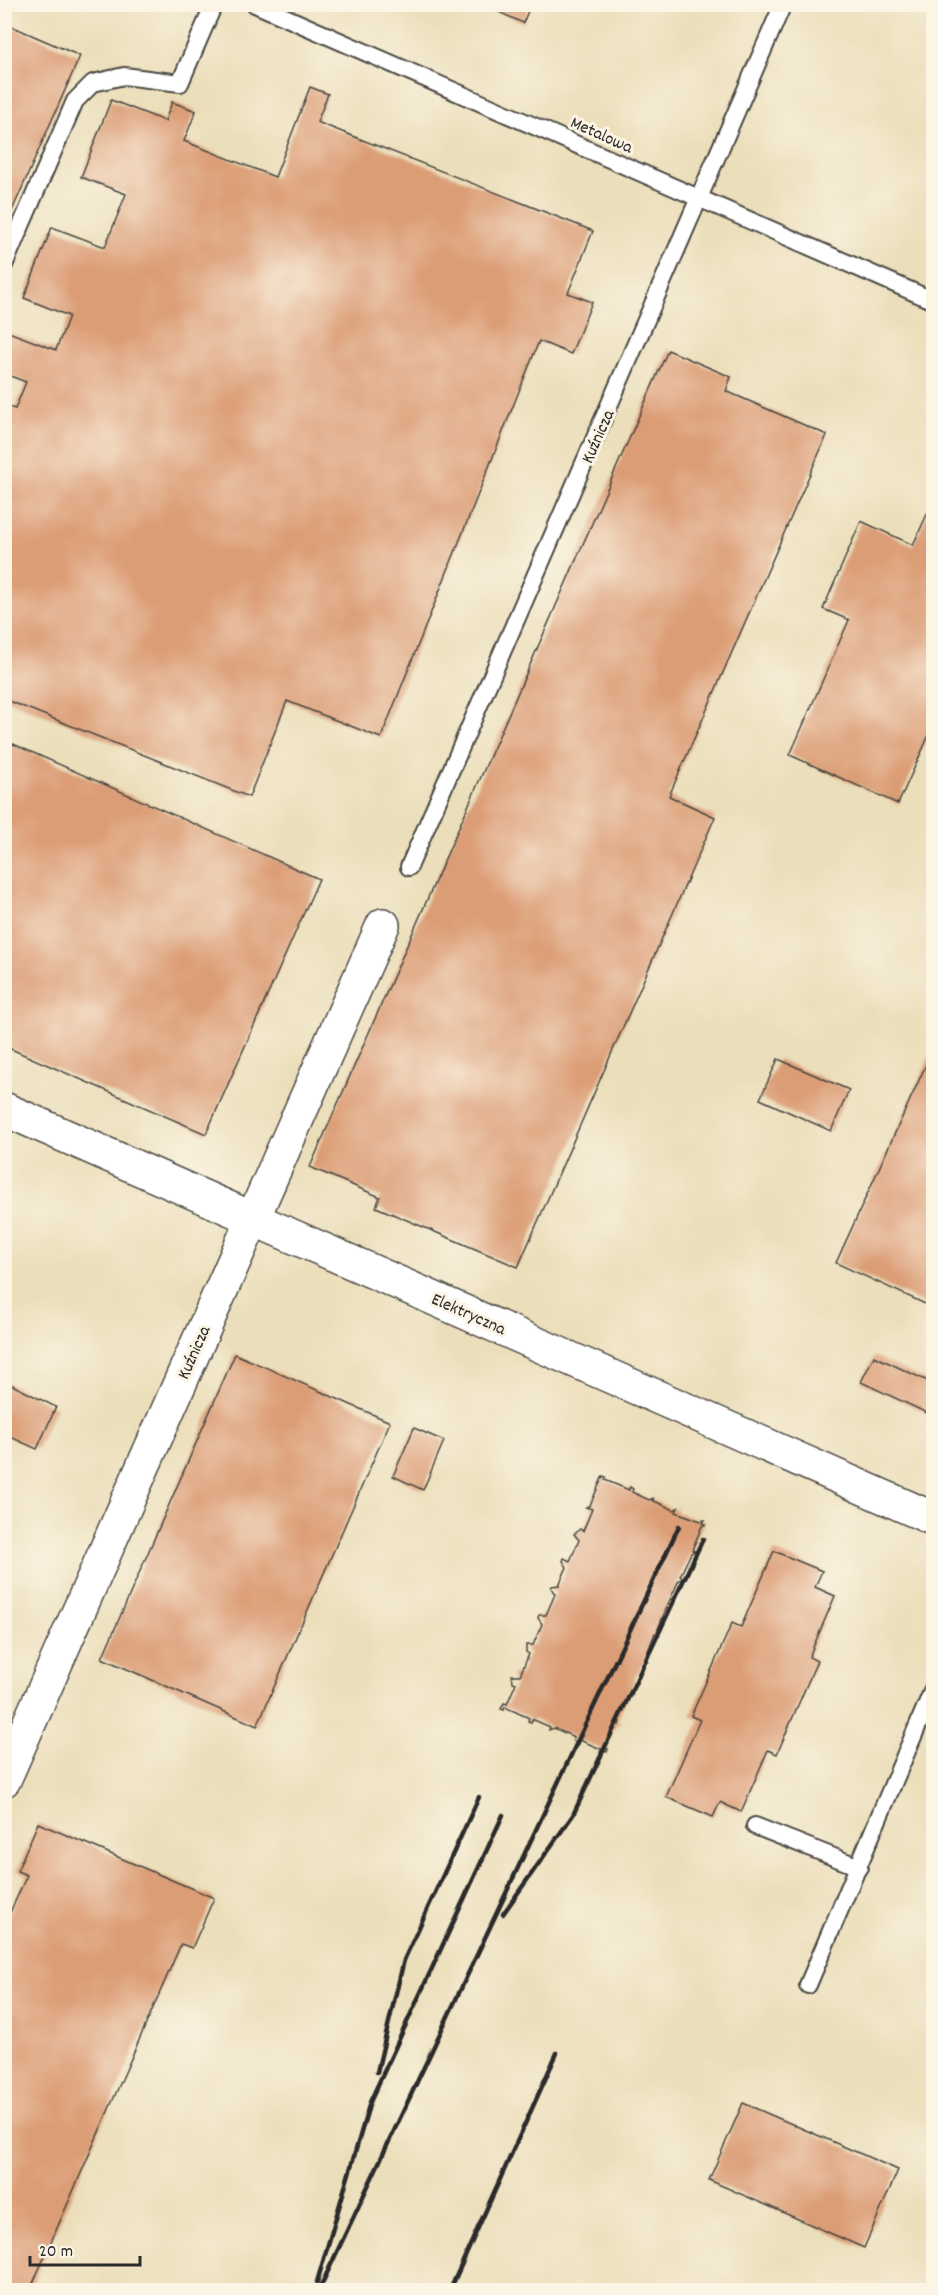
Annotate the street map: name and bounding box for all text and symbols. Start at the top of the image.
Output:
street label: Metalowa [566,111,637,161]
street label: Kuźnicza [576,406,622,468]
street label: Elektryczna [427,1288,510,1343]
street label: Kuźnicza [172,1322,218,1384]
scale bar [30,2229,140,2267]
text: 20 m [39,2240,73,2265]

